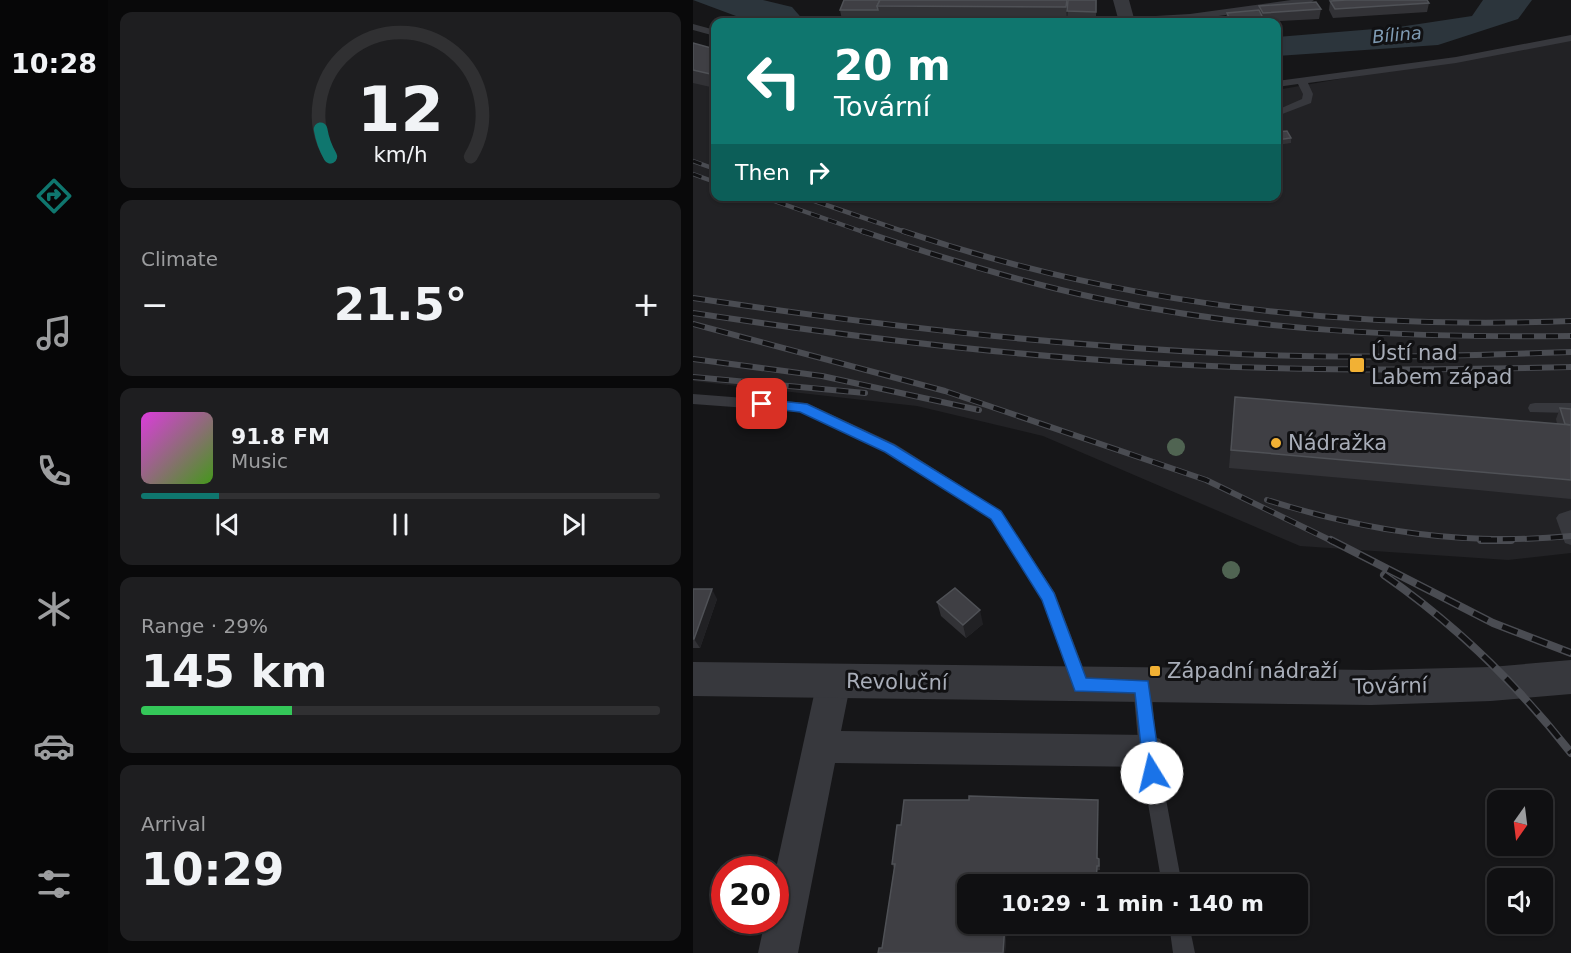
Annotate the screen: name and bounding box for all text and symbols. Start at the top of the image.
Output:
water label: Bílina [1371,22,1423,47]
text: 20 m [834,41,951,90]
icon: left [735,42,813,120]
text: 10:28 [11,48,97,79]
text: 12 [357,73,444,146]
text: Tovární [834,91,930,122]
text: km/h [373,142,428,167]
icon: right [802,156,835,189]
text: Then [735,160,790,185]
icon: directions [33,175,75,217]
text: Climate [141,247,218,271]
text: 21.5° [334,278,467,331]
text: − [141,285,169,324]
text: + [632,285,660,324]
icon: music [33,312,75,354]
place label: Ústí nad Labem západ [1371,340,1512,389]
marker: Ústí nad Labem západ [1348,356,1366,374]
pin [736,378,787,429]
icon: arrive [745,387,778,420]
text: 91.8 FM [231,424,330,449]
place label: Nádražka [1288,431,1387,455]
marker: Nádražka [1269,436,1283,450]
text: Music [231,449,288,473]
icon: phone [33,450,75,492]
icon: previous [211,508,244,541]
icon: pause [384,508,417,541]
icon: next [557,508,590,541]
icon: climate [33,588,75,630]
text: Range · 29% [141,614,268,638]
text: 145 km [141,645,327,698]
place label: Západní nádraží [1167,659,1339,683]
marker: Západní nádraží [1148,664,1162,678]
street label: Revoluční [846,669,949,695]
street label: Tovární [1351,673,1429,699]
icon: car [33,725,75,767]
position arrow [1120,741,1184,805]
north arrow [1487,790,1553,856]
map controls [1487,790,1553,934]
text: Arrival [141,812,206,836]
text: 10:29 [141,843,284,896]
speed limit sign: 20 [711,856,789,934]
icon: filters [33,863,75,905]
button: sound [1487,868,1553,934]
text: 10:29 · 1 min · 140 m [1001,891,1264,916]

